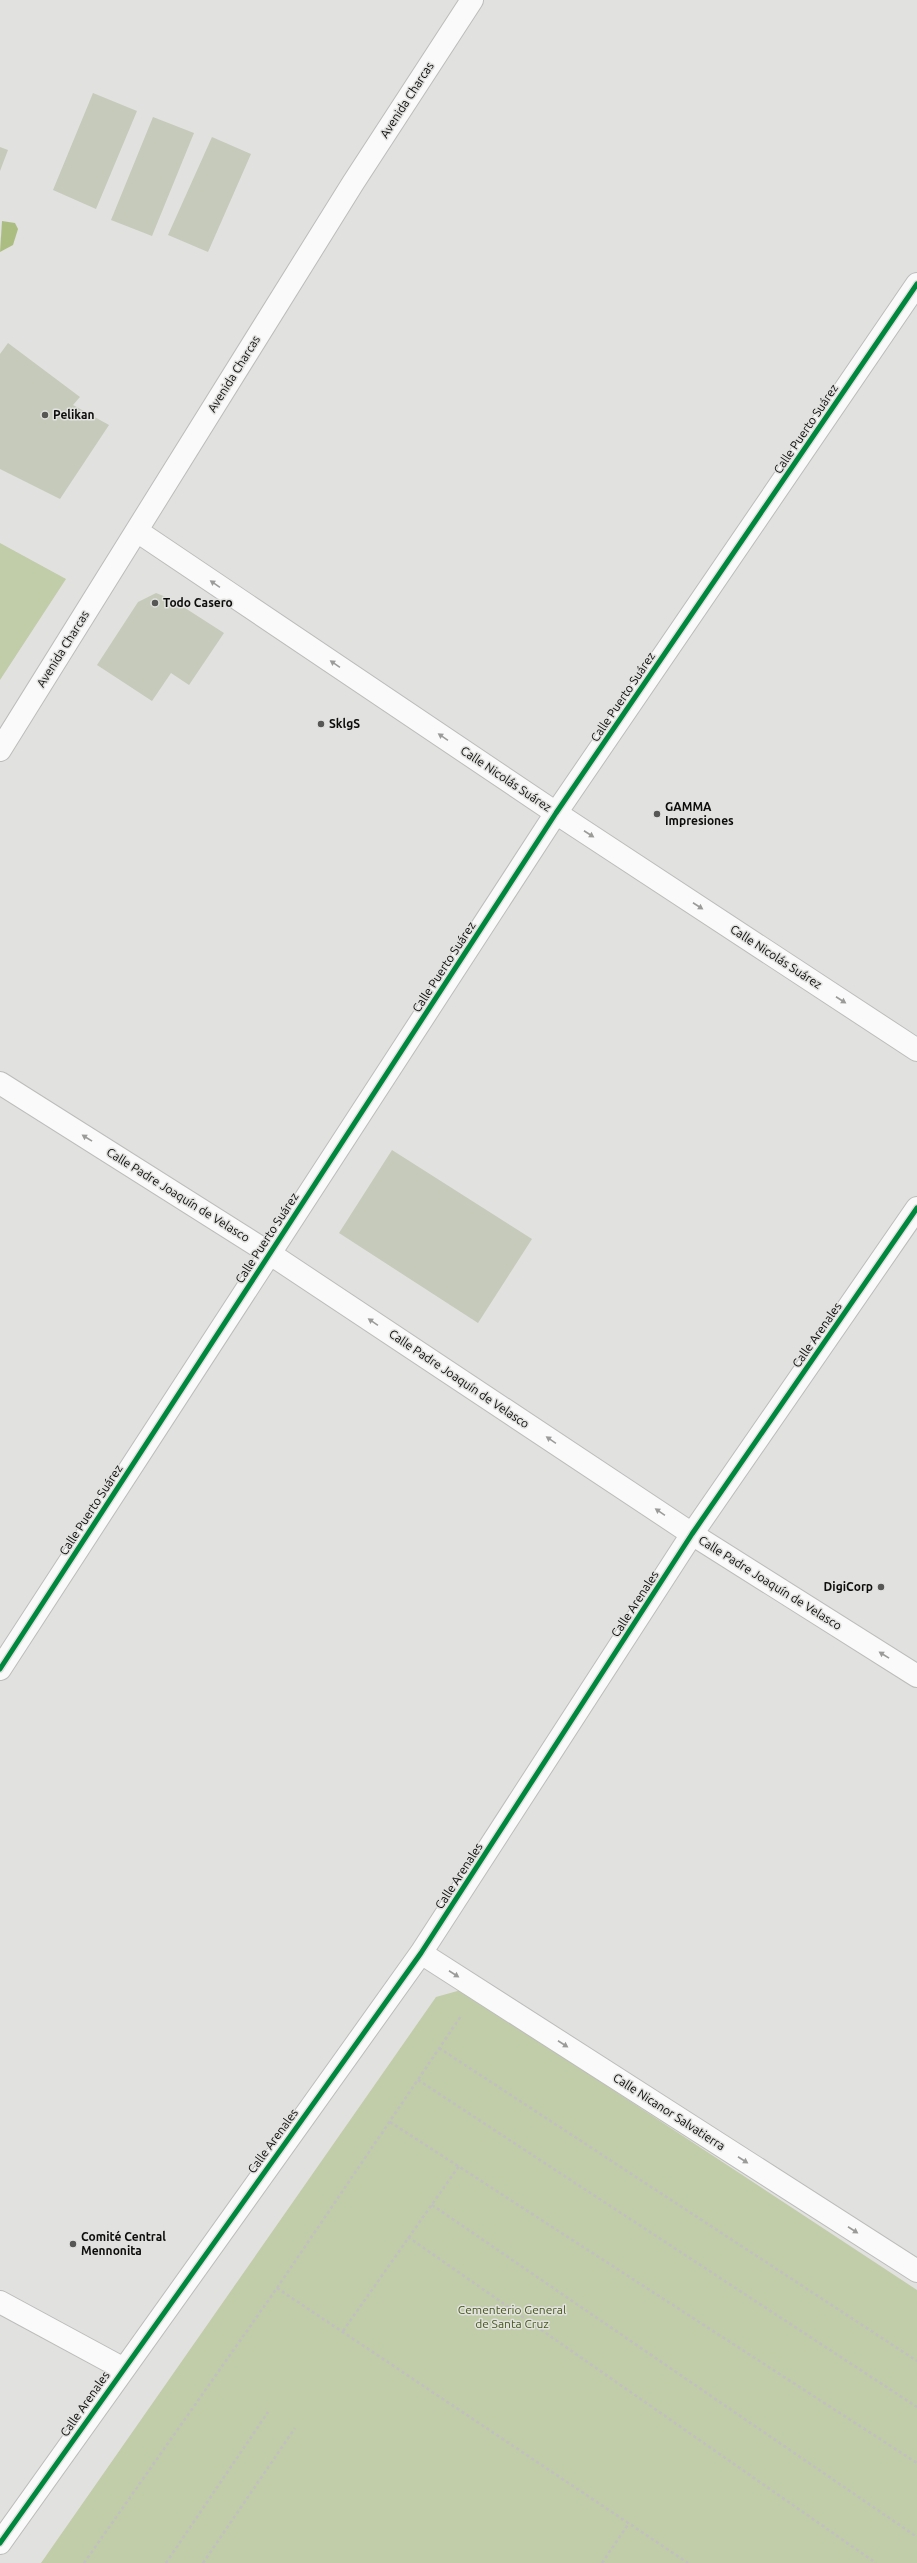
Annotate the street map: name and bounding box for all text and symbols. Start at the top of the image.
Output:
street label: Avenida Charcas [377,59,436,140]
street label: Avenida Charcas [205,333,262,414]
street label: Calle Puerto Suárez [771,381,841,476]
place label: Pelikan [53,408,94,421]
marker: Pelikan [40,410,50,420]
one-way arrow [210,580,220,588]
place label: Todo Casero [163,596,233,609]
marker: Todo Casero [150,598,160,608]
street label: Avenida Charcas [34,608,91,689]
street label: Calle Puerto Suárez [588,649,658,744]
one-way arrow [329,660,340,668]
place label: SklgS [329,717,360,730]
marker: SklgS [316,719,326,729]
one-way arrow [437,733,448,740]
street label: Calle Nicolás Suárez [458,743,554,814]
place label: GAMMA Impresiones [665,800,734,827]
marker: GAMMA Impresiones [652,809,662,819]
one-way arrow [583,831,595,838]
one-way arrow [692,902,703,910]
street label: Calle Puerto Suárez [410,919,478,1014]
street label: Calle Nicolás Suárez [728,922,825,991]
one-way arrow [836,996,847,1004]
one-way arrow [82,1134,92,1142]
street label: Calle Padre Joaquín de Velasco [104,1145,252,1244]
street label: Calle Puerto Suárez [233,1190,301,1285]
street label: Calle Arenales [789,1300,844,1370]
one-way arrow [368,1318,378,1326]
street label: Calle Padre Joaquín de Velasco [387,1327,532,1430]
one-way arrow [546,1436,557,1444]
street label: Calle Puerto Suárez [57,1462,125,1557]
one-way arrow [655,1508,665,1516]
street label: Calle Padre Joaquín de Velasco [696,1533,844,1632]
street label: Calle Arenales [608,1568,661,1639]
place label: DigiCorp [824,1580,873,1593]
marker: DigiCorp [876,1582,886,1592]
one-way arrow [878,1652,890,1659]
street label: Calle Arenales [432,1840,485,1911]
one-way arrow [449,1970,459,1978]
one-way arrow [558,2040,568,2048]
street label: Calle Nicanor Salvatierra [611,2071,728,2153]
street label: Calle Arenales [245,2106,300,2175]
one-way arrow [738,2156,748,2164]
one-way arrow [847,2226,858,2234]
place label: Comité Central Mennonita [81,2230,166,2257]
marker: Comité Central Mennonita [68,2239,78,2249]
park label: Cementerio General de Santa Cruz [458,2303,566,2330]
street label: Calle Arenales [57,2369,112,2439]

